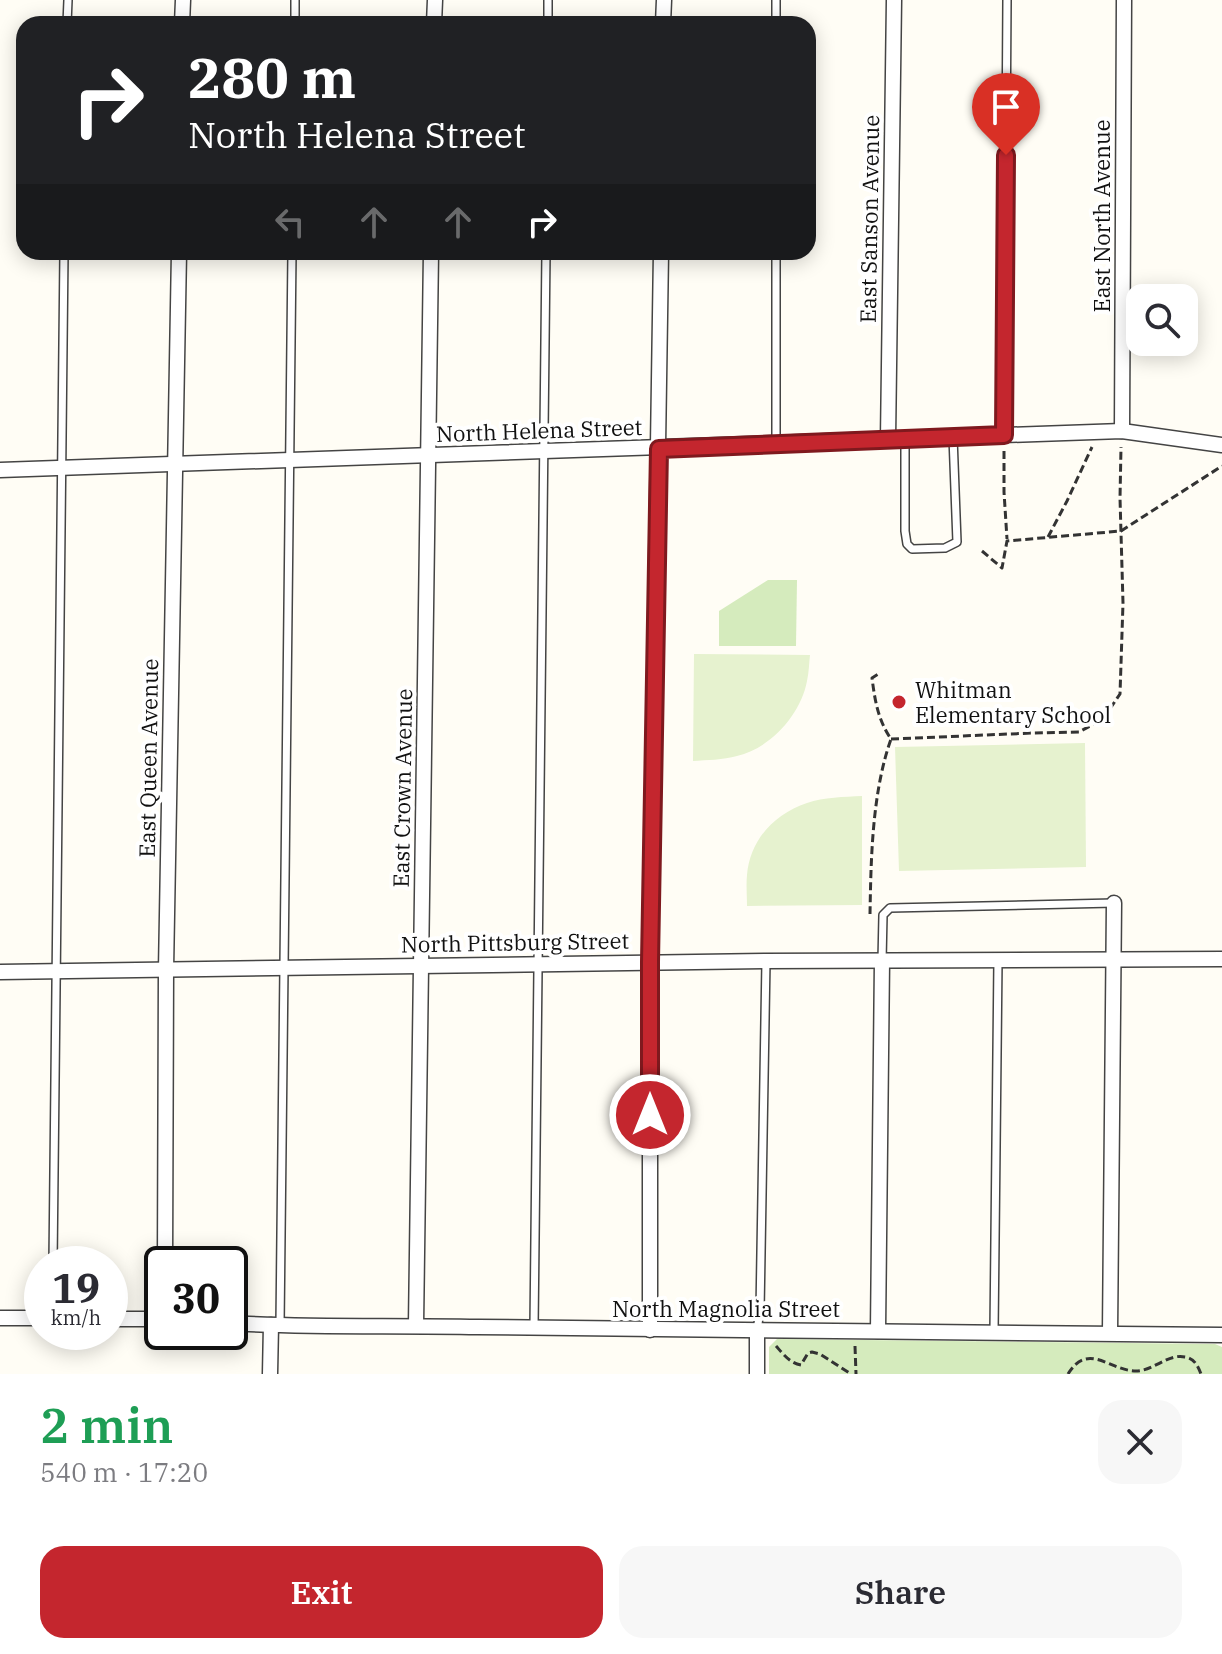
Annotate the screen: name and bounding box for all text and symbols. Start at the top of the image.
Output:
text: 280 m [188,41,356,113]
icon: right [56,48,160,152]
pin [972,73,1040,155]
icon: arrive [984,85,1028,129]
text: North Helena Street [188,111,526,158]
street label: East Sanson Avenue [853,115,885,323]
street label: East North Avenue [1087,120,1116,312]
icon: left [268,200,312,244]
icon: ahead [352,200,396,244]
icon: ahead [436,200,480,244]
icon: right [520,200,564,244]
map controls [1126,284,1198,356]
button: search [1126,284,1198,356]
street label: North Helena Street [435,412,643,448]
street label: East Queen Avenue [132,658,164,858]
place label: Whitman Elementary School [915,675,1111,729]
street label: East Crown Avenue [386,688,418,888]
marker: Whitman Elementary School [890,693,908,711]
street label: North Pittsburg Street [401,926,630,958]
position arrow [608,1073,692,1157]
speed limit sign: 30 [144,1246,248,1350]
text: 19 [52,1262,100,1314]
street label: North Magnolia Street [612,1294,840,1323]
text: km/h [51,1304,101,1331]
text: 2 min [40,1394,173,1456]
button: close [1098,1400,1182,1484]
text: 540 m · 17:20 [40,1455,208,1489]
button: Exit [40,1546,603,1638]
button: Share [619,1546,1182,1638]

